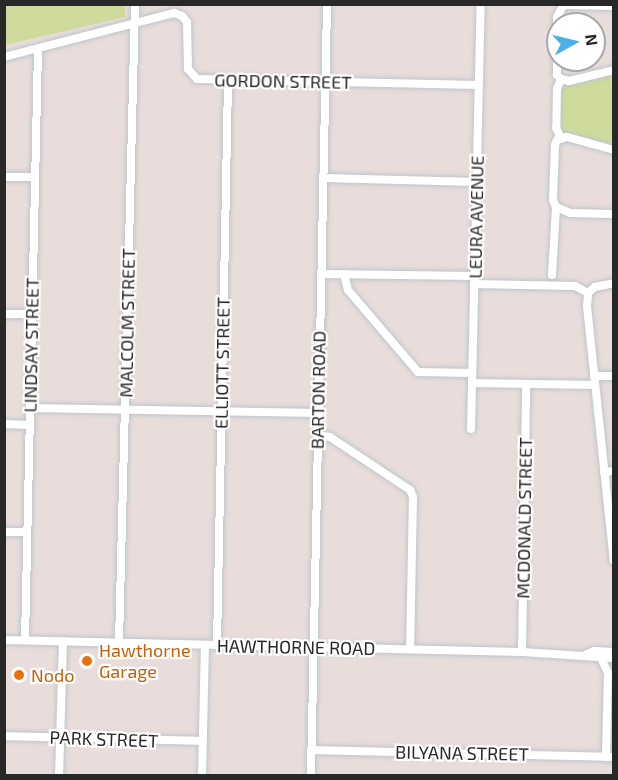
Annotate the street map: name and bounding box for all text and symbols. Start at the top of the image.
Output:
north arrow [546,12,606,72]
text: N [582,33,603,47]
street label: GORDON STREET [214,69,352,93]
street label: LEURA AVENUE [464,155,488,279]
street label: MALCOLM STREET [115,248,139,398]
street label: LINDSAY STREET [19,277,43,413]
street label: ELLIOTT STREET [210,297,234,429]
street label: BARTON ROAD [306,331,330,449]
street label: MCDONALD STREET [512,437,536,599]
street label: HAWTHORNE ROAD [217,635,375,659]
place label: Hawthorne Garage [99,640,191,682]
marker: Hawthorne Garage [80,654,94,668]
place label: Nodo [31,664,74,686]
marker: Nodo [12,668,26,682]
street label: PARK STREET [49,726,159,752]
street label: BILYANA STREET [395,741,529,765]

